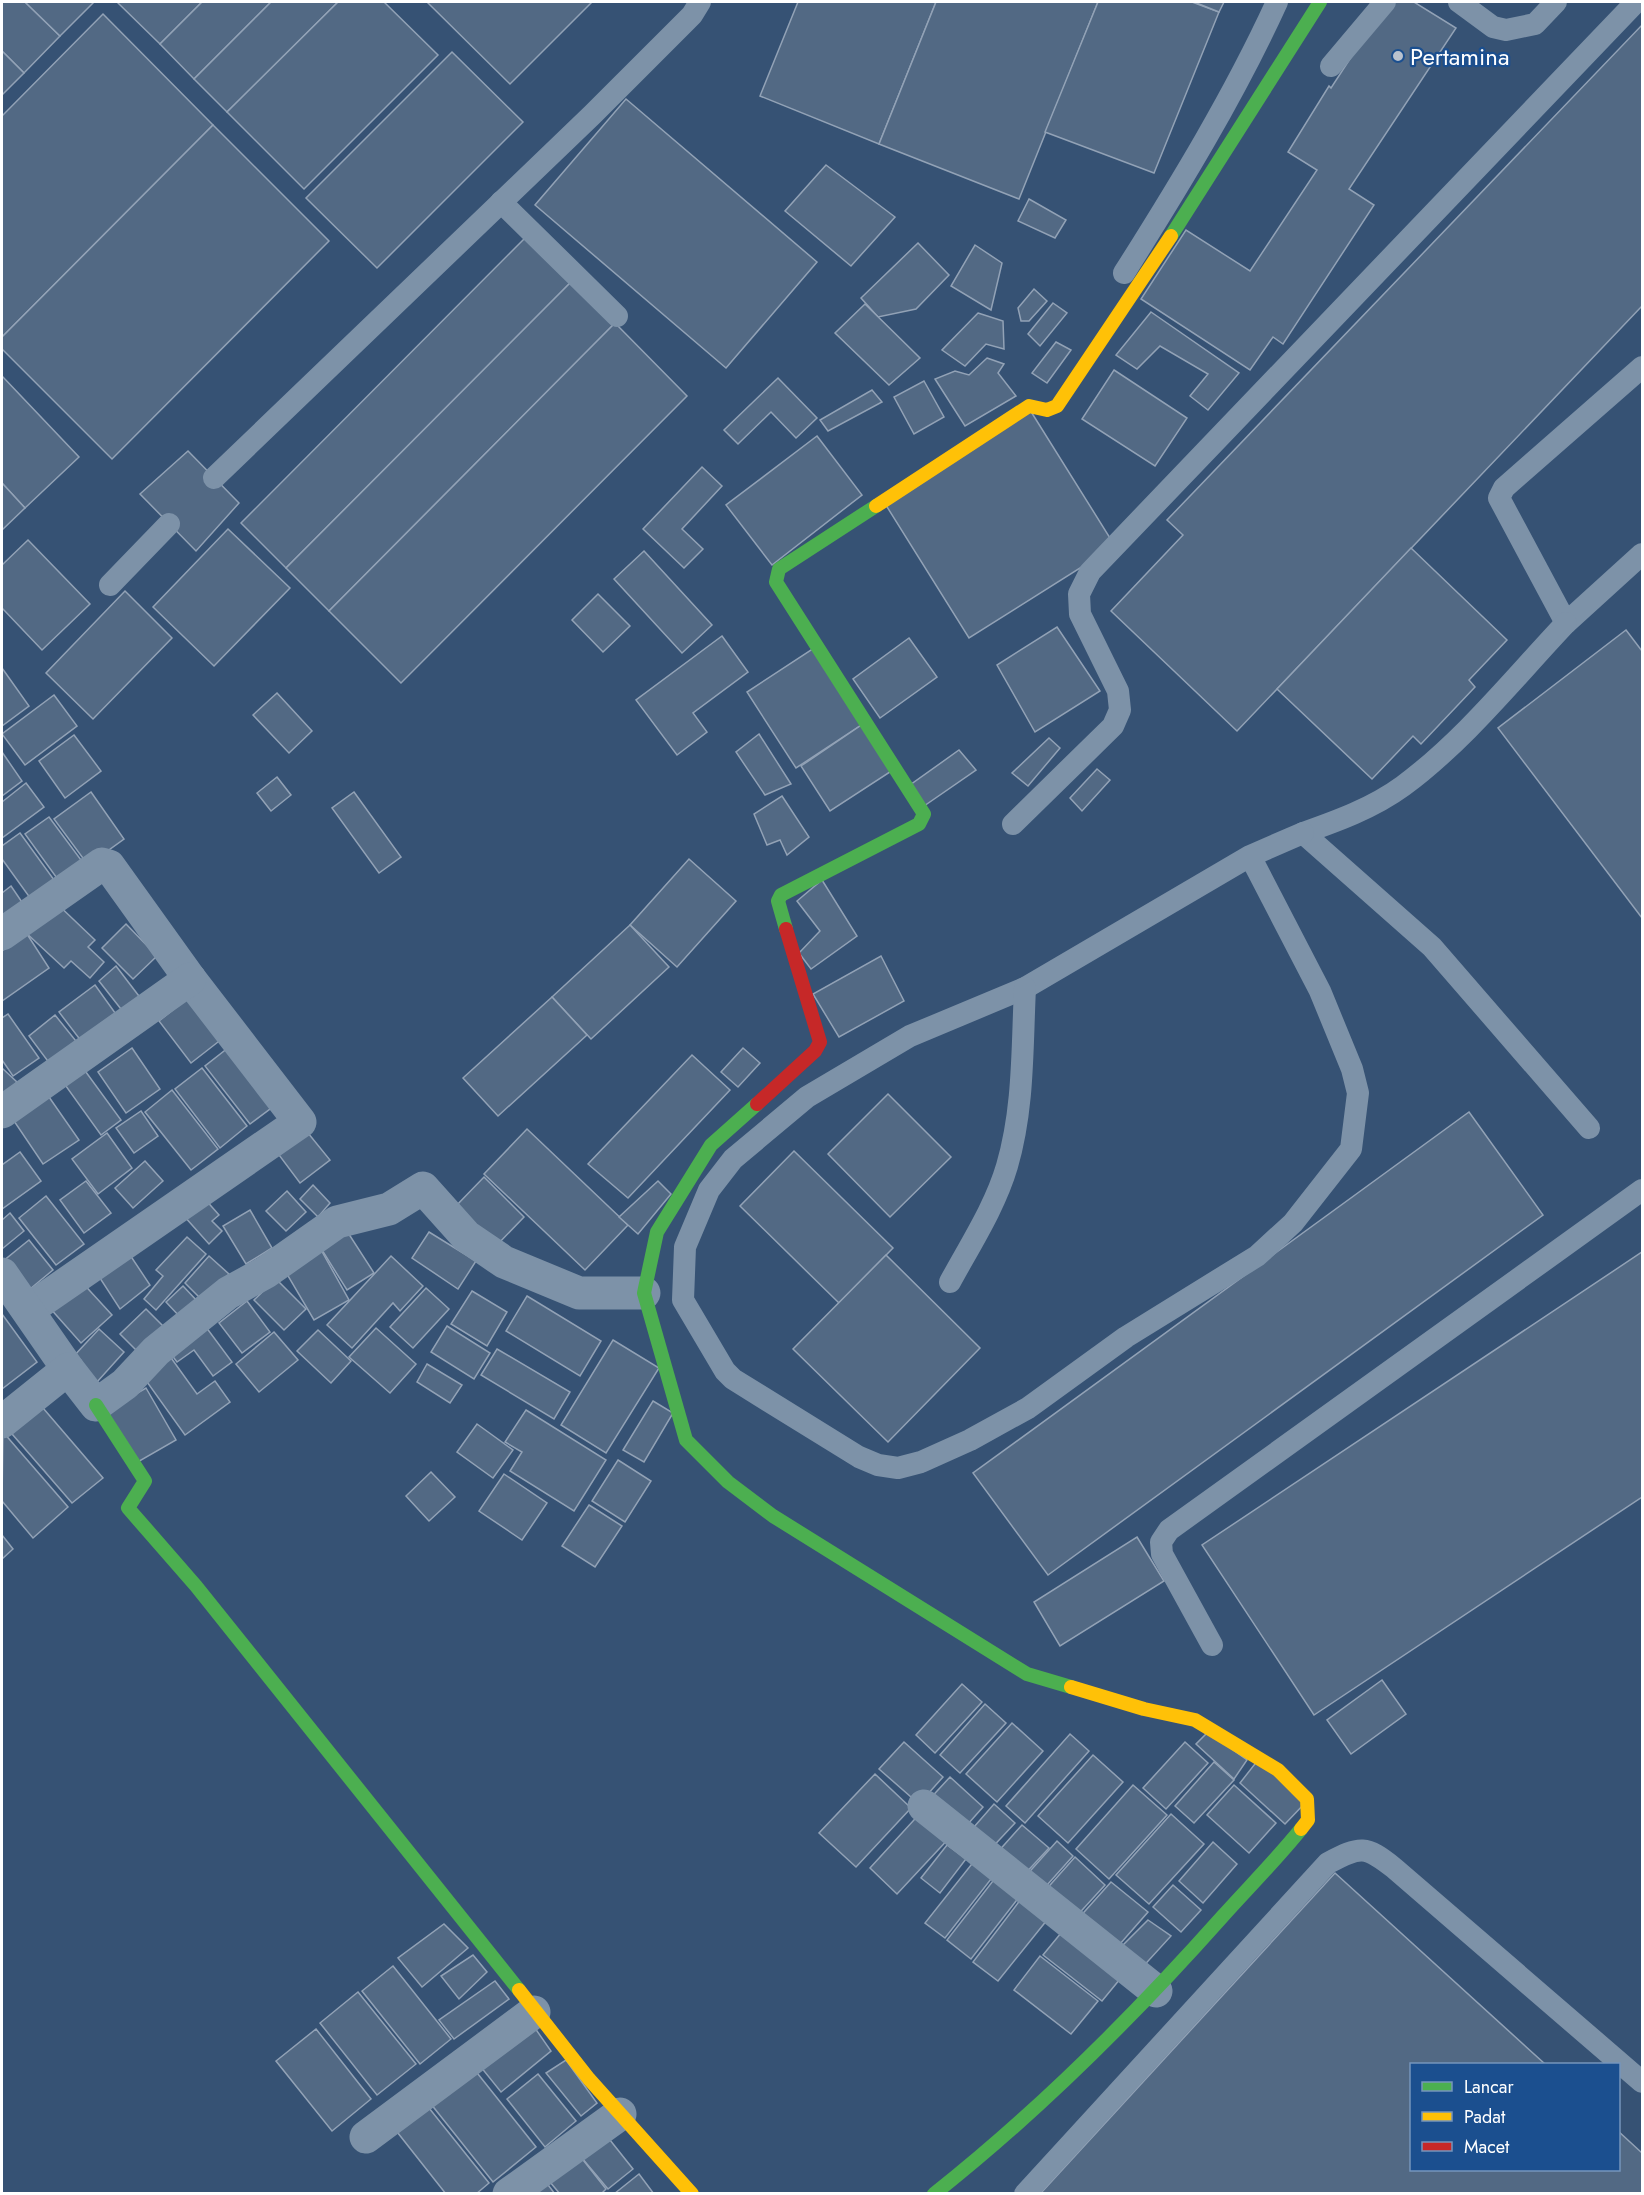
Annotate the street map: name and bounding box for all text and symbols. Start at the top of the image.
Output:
place label: Pertamina [1410,39,1509,74]
marker: Pertamina [1391,49,1405,63]
legend [1410,2063,1620,2171]
text: Lancar [1464,2074,1514,2100]
text: Padat [1464,2104,1506,2130]
text: Macet [1464,2134,1510,2160]

